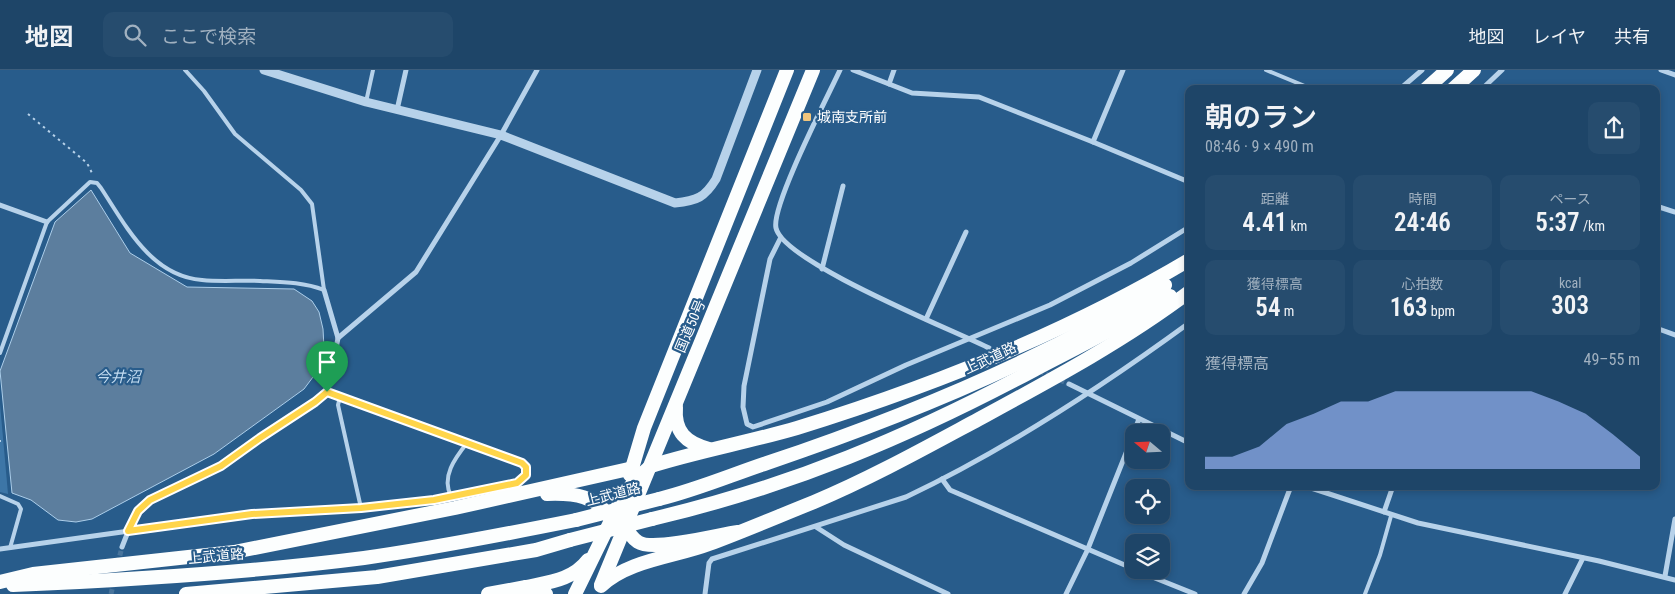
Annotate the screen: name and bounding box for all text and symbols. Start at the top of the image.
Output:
search box [103,12,453,57]
icon: search [121,21,149,49]
text: 地図 [25,23,73,51]
text: ここで検索 [161,25,256,48]
text: 地図 [1469,26,1505,47]
text: レイヤ [1533,26,1586,47]
text: 共有 [1614,26,1650,47]
text: 朝のラン [1205,101,1317,134]
button: share [1588,102,1640,154]
place label: 城南支所前 [817,109,887,125]
marker: 城南支所前 [801,111,813,123]
text: 08:46 · 9 × 490 m [1205,137,1314,156]
text: 距離 [1261,191,1289,207]
text: 時間 [1408,191,1436,207]
text: ペース [1550,191,1591,207]
text: 4.41 [1242,208,1287,237]
text: 24:46 [1394,208,1451,237]
text: 5:37 [1535,208,1580,237]
text: km [1287,218,1307,234]
text: /km [1580,218,1605,234]
text: kcal [1559,275,1581,291]
text: 獲得標高 [1247,276,1303,292]
text: 心拍数 [1401,276,1443,292]
text: 303 [1551,291,1589,320]
text: 54 [1255,293,1281,322]
text: 163 [1390,293,1428,322]
street label: 国道50号 [672,297,708,355]
text: m [1281,303,1294,319]
text: bpm [1428,303,1455,319]
street label: 上武道路 [961,339,1019,377]
pin [306,341,348,392]
icon: arrive [313,348,341,376]
text: 49–55 m [1584,350,1640,369]
text: 獲得標高 [1205,354,1269,373]
water label: 今井沼 [95,368,142,386]
north arrow [1125,424,1170,469]
map controls [1125,424,1170,579]
street label: 上武道路 [584,479,642,509]
button: locate [1125,479,1170,524]
button: layers [1125,534,1170,579]
street label: 上武道路 [187,546,245,566]

